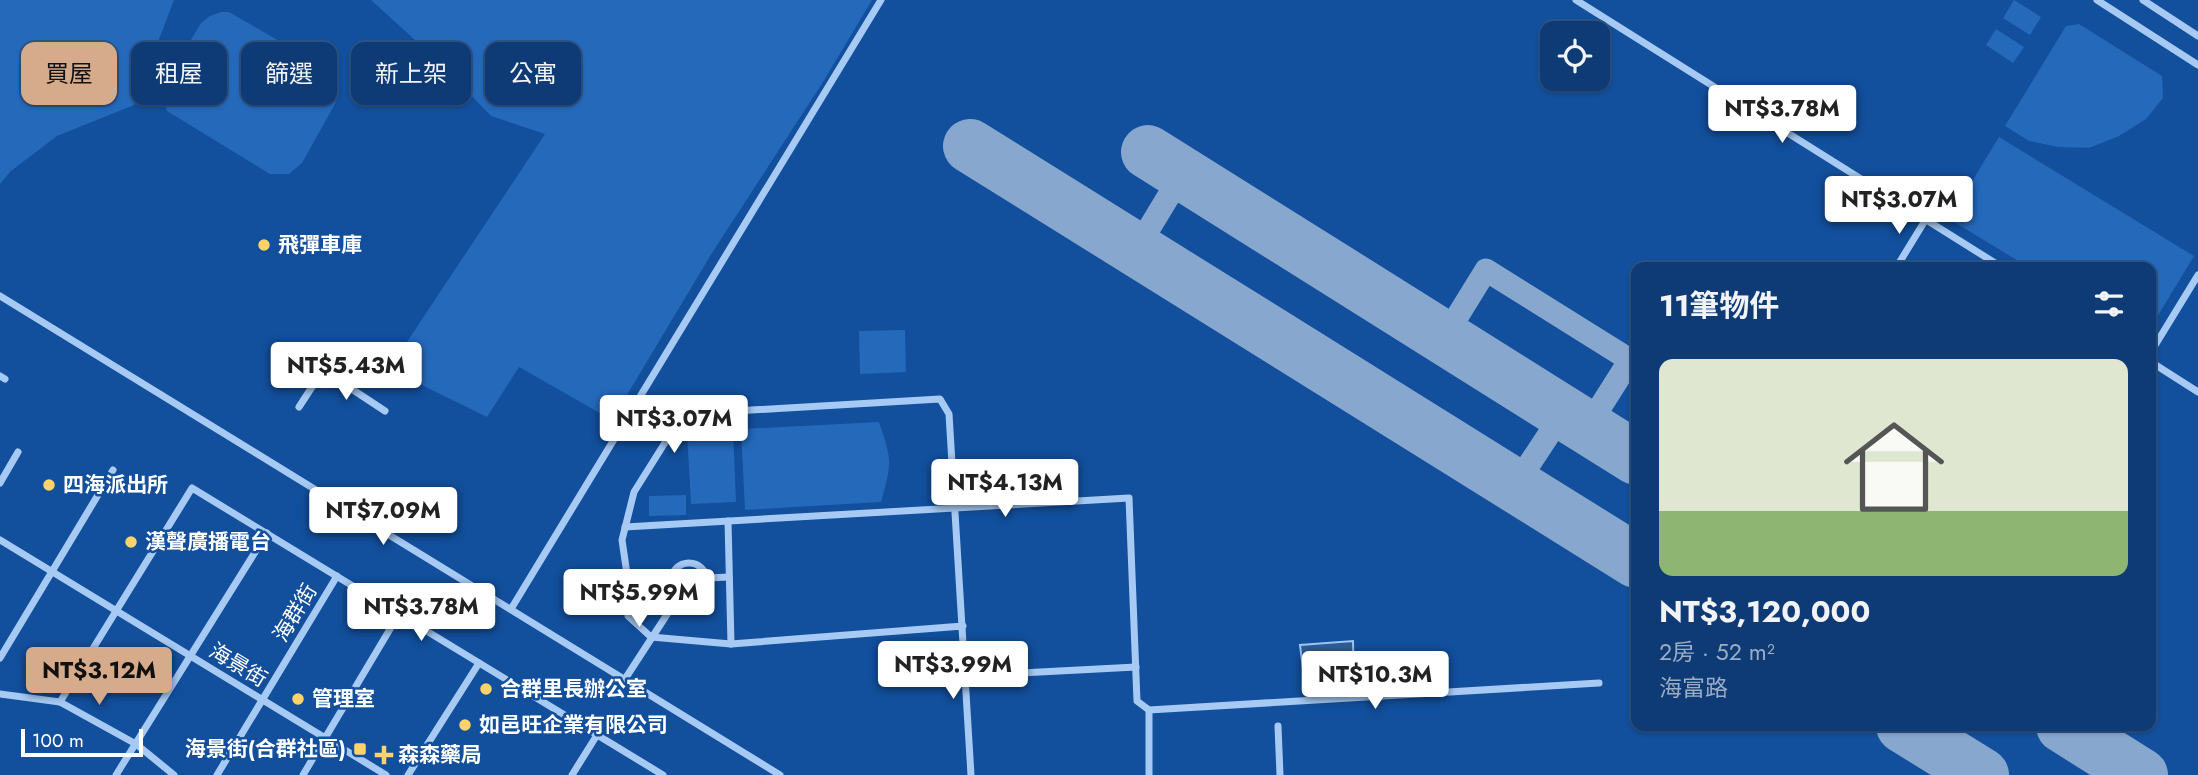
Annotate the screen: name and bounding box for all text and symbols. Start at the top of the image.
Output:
map controls [1540,21,1610,91]
button: locate [1540,21,1610,91]
chip: 買屋 [21,42,117,105]
chip: 租屋 [131,42,227,105]
chip: 篩選 [241,42,337,105]
chip: 新上架 [351,42,471,105]
chip: 公寓 [485,42,581,105]
pin: NT$3.78M [1710,86,1854,145]
text: NT$3.78M [1724,91,1840,125]
pin: NT$3.07M [1827,176,1971,236]
text: NT$3.07M [1841,182,1957,216]
place label: 飛彈車庫 [278,230,362,260]
marker: 飛彈車庫 [256,237,272,253]
text: 11筆物件 [1659,284,1780,327]
icon: filters [2090,285,2128,323]
pin: NT$5.43M [274,342,418,402]
text: NT$5.43M [287,348,405,382]
pin: NT$3.07M [602,396,746,455]
text: NT$3.07M [616,401,732,435]
icon: home [1831,404,1957,530]
pin: NT$4.13M [933,460,1077,519]
text: NT$4.13M [947,465,1063,499]
place label: 四海派出所 [63,470,168,500]
marker: 四海派出所 [41,477,57,493]
pin: NT$7.09M [311,488,455,547]
text: NT$7.09M [325,493,441,527]
place label: 漢聲廣播電台 [145,527,271,557]
marker: 漢聲廣播電台 [123,534,139,550]
pin: NT$5.99M [567,570,711,629]
text: NT$5.99M [580,575,698,609]
street label: 海群街 [266,578,324,648]
pin: NT$3.78M [349,584,493,643]
text: NT$3.78M [363,589,479,623]
text: NT$3,120,000 [1659,590,1870,633]
text: 2房 · 52 m² [1659,635,1775,669]
street label: 海景街 [203,636,273,694]
pin: NT$3.99M [881,642,1025,701]
text: NT$3.99M [894,647,1012,681]
pin: NT$3.12M [27,648,171,707]
pin: NT$10.3M [1303,652,1447,711]
text: NT$3.12M [42,653,156,687]
text: NT$10.3M [1318,657,1432,691]
text: 海富路 [1659,671,1728,705]
place label: 合群里長辦公室 [500,674,647,704]
marker: 合群里長辦公室 [478,681,494,697]
place label: 管理室 [312,684,375,714]
marker: 管理室 [290,691,306,707]
place label: 如邑旺企業有限公司 [479,710,668,740]
marker: 如邑旺企業有限公司 [457,717,473,733]
scale bar [21,726,144,758]
text: 100 m [32,727,84,754]
place label: 海景街(合群社區) [185,734,346,764]
place label: 森森藥局 [398,740,482,770]
marker: 海景街(合群社區) [352,741,368,757]
marker: 森森藥局 [376,747,392,763]

